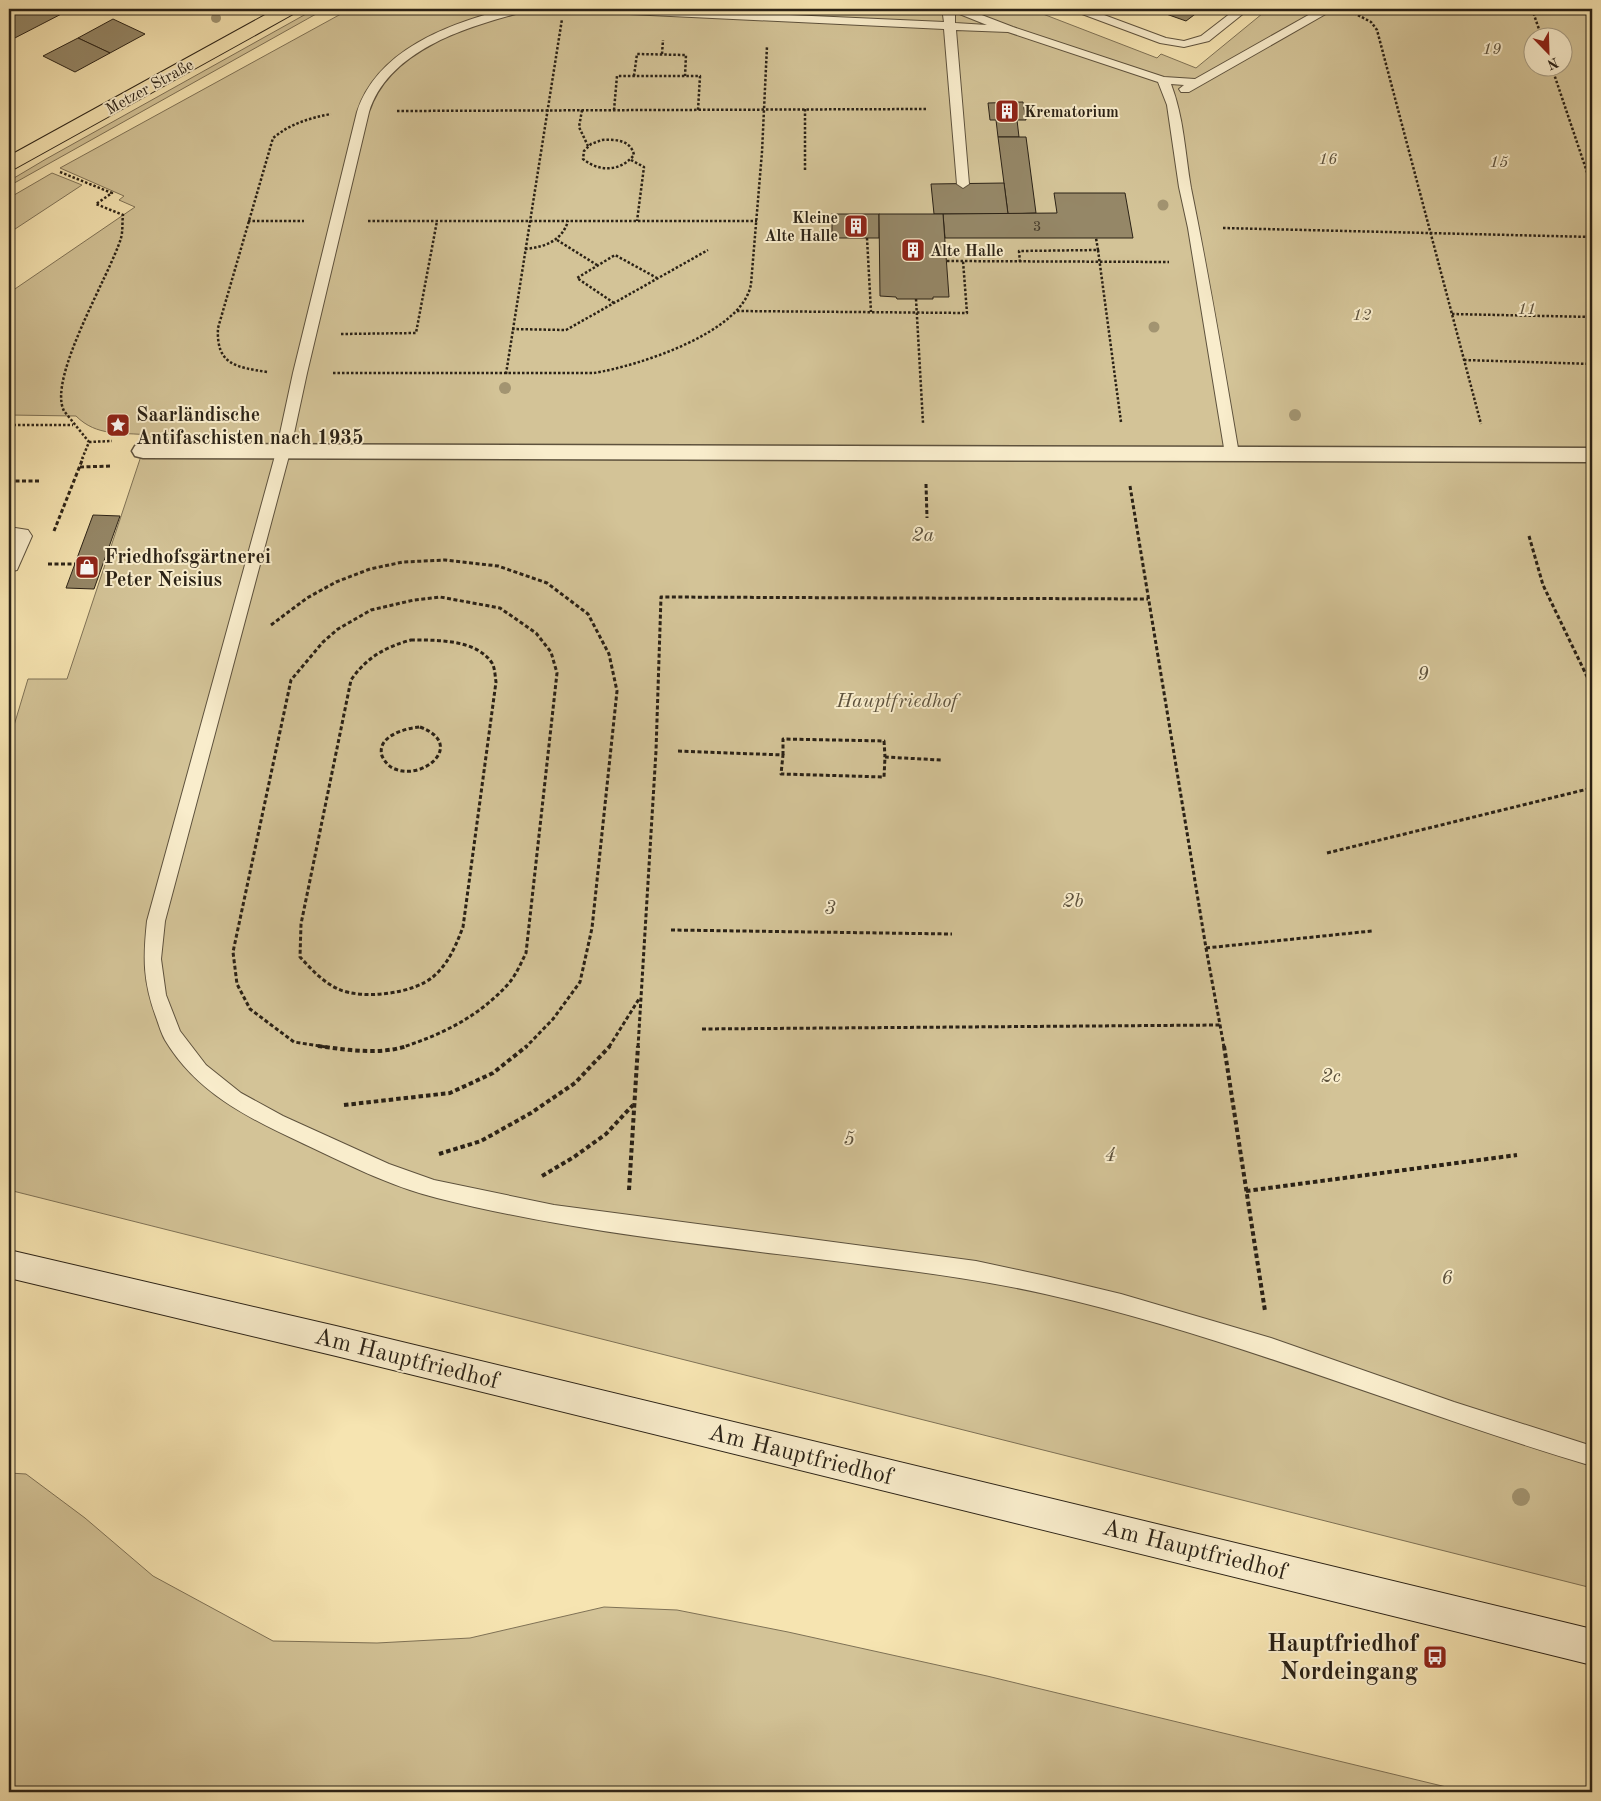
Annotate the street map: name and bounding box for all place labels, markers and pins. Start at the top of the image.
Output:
building icon: Krematorium [994,98,1020,124]
place label: Krematorium [1024,105,1119,121]
place label: Kleine Alte Halle [764,211,838,245]
building icon: Kleine Alte Halle [843,213,869,239]
building icon: Alte Halle [900,237,926,263]
place label: Alte Halle [930,244,1004,260]
place label: Saarländische Antifaschisten nach 1935 [136,406,364,449]
place icon: Saarländische Antifaschisten nach 1935 [105,412,131,438]
place label: Friedhofsgärtnerei Peter Neisius [104,548,271,591]
shop icon: Friedhofsgärtnerei Peter Neisius [74,554,100,580]
place label: Hauptfriedhof Nordeingang [1267,1633,1420,1685]
bus stop icon: Hauptfriedhof Nordeingang [1422,1644,1448,1670]

